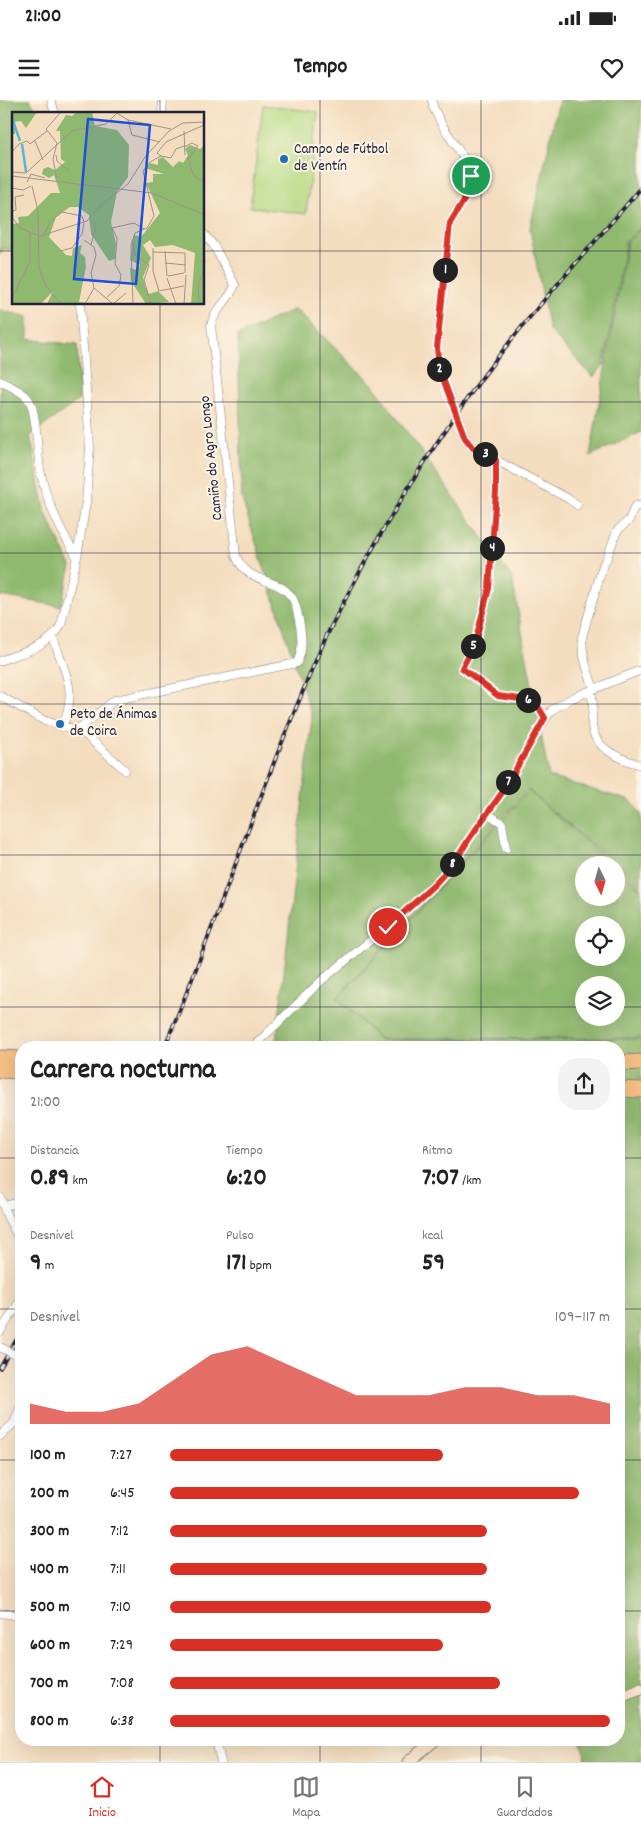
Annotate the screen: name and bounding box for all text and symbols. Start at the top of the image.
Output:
text: 21:00 [25,4,61,31]
text: Tempo [294,52,347,83]
icon: menu [15,54,43,82]
icon: heart [598,54,626,82]
inset map [12,112,205,305]
place label: Campo de Fútbol de Ventín [294,139,389,178]
marker: Campo de Fútbol de Ventín [278,153,290,165]
pin [450,155,492,197]
icon: arrive [457,162,485,190]
pin: 1 [432,258,458,282]
text: 1 [444,260,447,280]
pin: 2 [426,356,452,382]
text: 2 [436,359,443,379]
street label: Camiño do Agro Longo [194,394,229,521]
pin: 3 [472,442,498,466]
text: 3 [482,444,489,464]
pin: 4 [480,536,504,560]
text: 4 [490,538,495,558]
pin: 5 [460,634,486,658]
text: 5 [470,636,477,656]
pin: 6 [516,688,540,712]
text: 6 [525,690,532,710]
place label: Peto de Ánimas de Coira [70,704,157,743]
marker: Peto de Ánimas de Coira [54,718,66,730]
pin: 7 [496,770,520,794]
text: 7 [506,772,511,792]
pin: 8 [440,852,464,876]
text: 8 [450,854,455,874]
north arrow [575,856,625,906]
map controls [575,856,625,1026]
pin [367,906,409,948]
icon: check [374,913,402,941]
button: locate [575,916,625,966]
button: layers [575,976,625,1026]
text: Carrera nocturna [30,1052,216,1092]
button: share [558,1058,610,1110]
text: 21:00 [30,1091,61,1114]
text: Distancia [30,1141,79,1161]
text: Tiempo [226,1141,263,1161]
text: Ritmo [422,1141,452,1161]
text: 0.89 [30,1161,69,1197]
text: 6:20 [226,1161,267,1197]
text: 7:07 [422,1161,459,1197]
text: km [69,1171,88,1191]
text: /km [459,1171,482,1191]
text: Desnivel [30,1226,74,1246]
text: Pulso [226,1226,254,1246]
text: kcal [422,1226,443,1246]
text: 9 [30,1246,41,1282]
text: 171 [226,1246,247,1282]
text: 59 [422,1246,445,1282]
text: m [41,1256,54,1276]
text: bpm [247,1256,272,1276]
text: Desnivel [30,1306,80,1329]
text: 109–117 m [555,1306,610,1329]
text: 100 m [30,1444,66,1467]
text: 7:27 [110,1444,132,1467]
text: 200 m [30,1482,69,1505]
text: 6:45 [110,1482,135,1505]
text: 300 m [30,1520,69,1543]
text: 7:12 [110,1520,129,1543]
text: 400 m [30,1558,69,1581]
text: 7:11 [110,1558,126,1581]
text: 500 m [30,1596,70,1619]
text: 7:10 [110,1596,131,1619]
text: 600 m [30,1634,70,1657]
text: 7:29 [110,1634,133,1657]
text: 700 m [30,1672,68,1695]
text: 7:08 [110,1672,134,1695]
text: 800 m [30,1710,69,1733]
text: 6:38 [110,1710,134,1733]
tab: Inicio [88,1773,116,1823]
tab: Mapa [292,1773,320,1823]
tab: Guardados [496,1773,553,1823]

